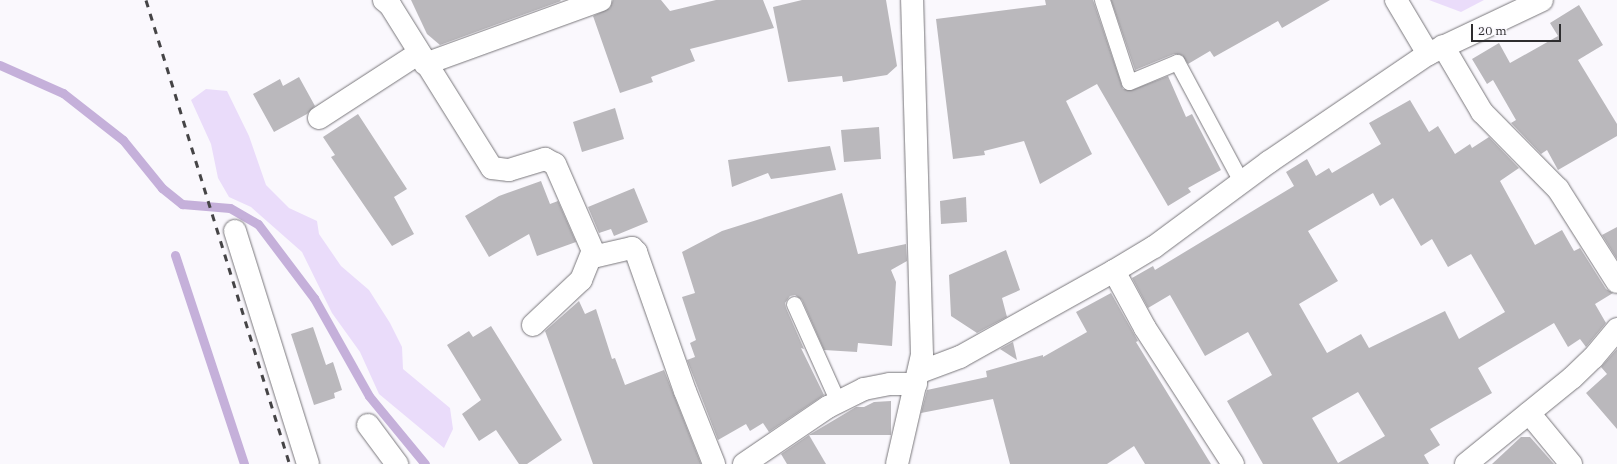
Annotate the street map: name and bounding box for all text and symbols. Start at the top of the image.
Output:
scale bar [1473,16,1563,42]
text: 20 m [1478,23,1507,38]

